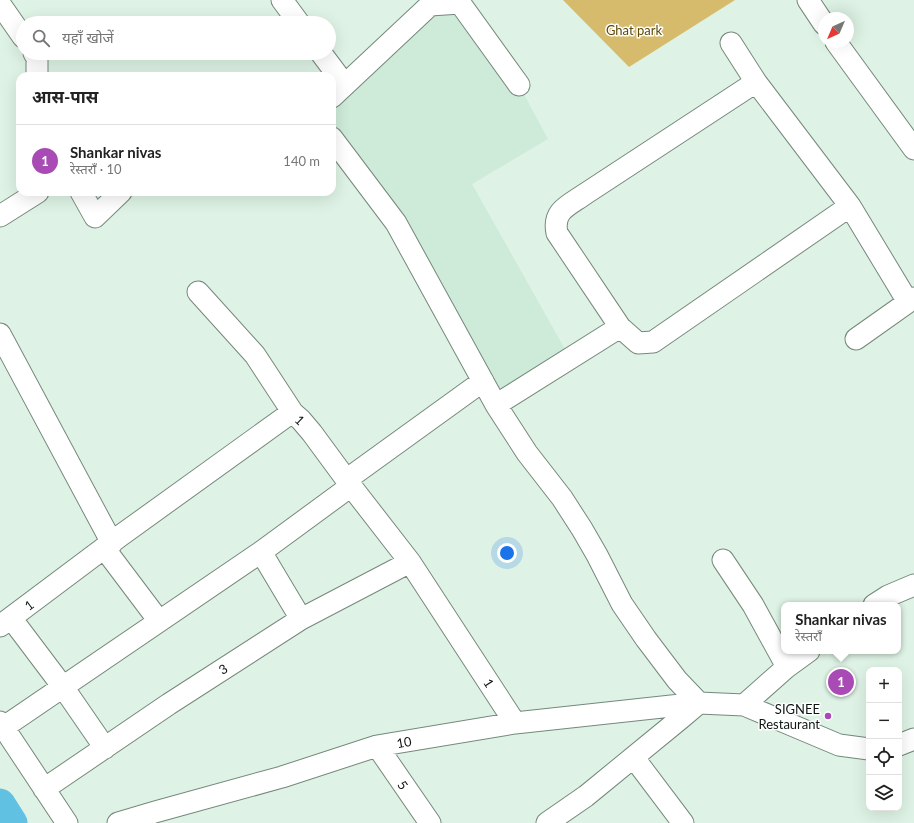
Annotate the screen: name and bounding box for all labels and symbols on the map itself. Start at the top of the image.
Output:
north arrow [818,12,854,48]
park label: Ghat park [606,22,662,38]
street label: 1 [292,412,308,428]
your location [497,543,517,563]
street label: 1 [21,596,37,614]
street label: 3 [215,660,231,678]
pin: 1 [828,667,854,697]
street label: 1 [480,675,498,691]
place label: SIGNEE Restaurant [759,701,820,732]
marker: SIGNEE Restaurant [823,711,833,721]
street label: 10 [395,733,413,751]
street label: 5 [394,777,412,793]

